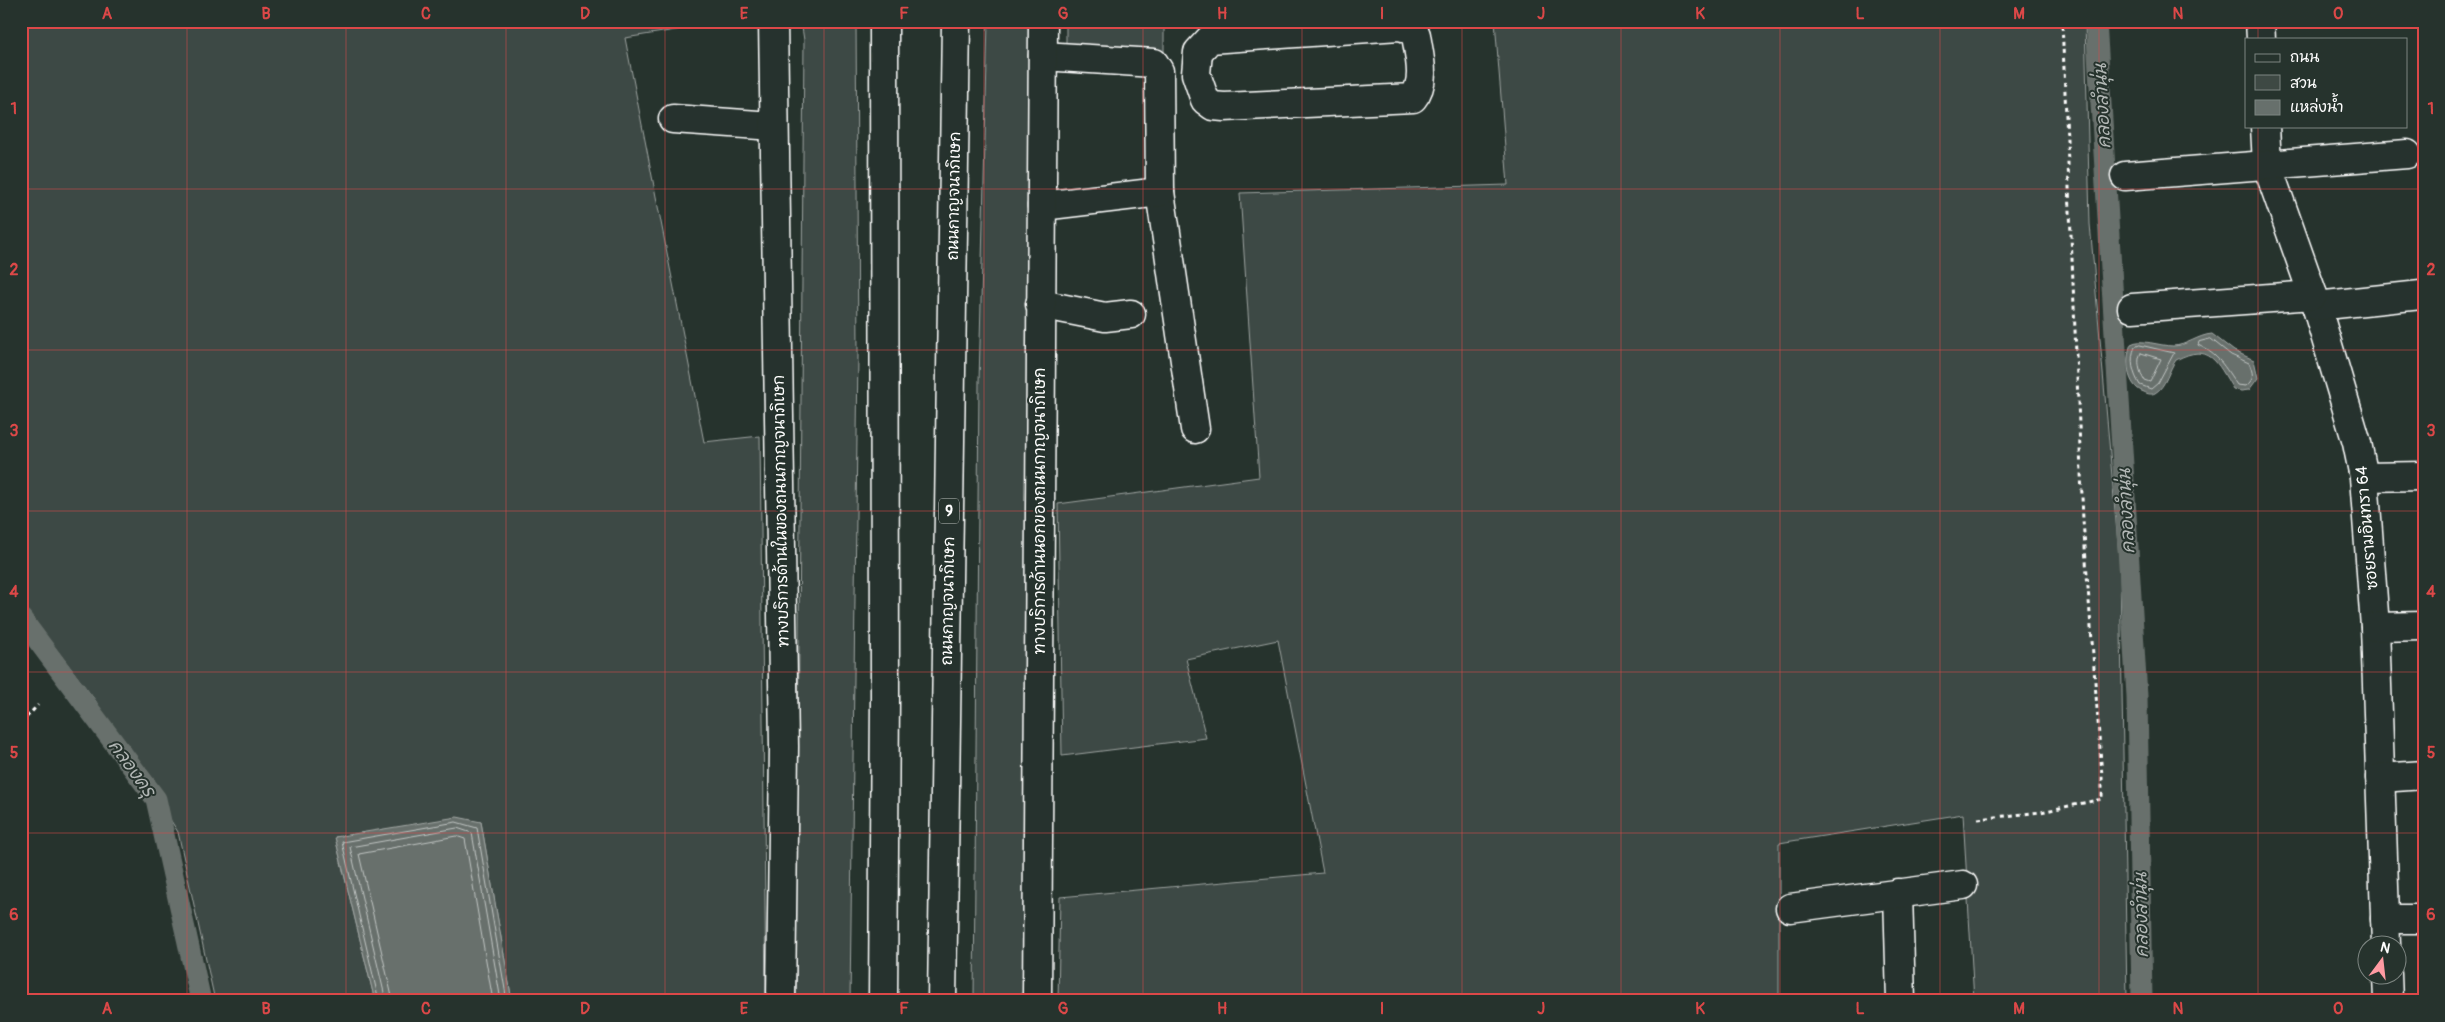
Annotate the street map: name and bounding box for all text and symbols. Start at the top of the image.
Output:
text: A [102,4,113,24]
text: B [261,4,271,24]
text: C [421,4,431,24]
text: D [580,4,590,24]
text: E [740,4,749,24]
text: F [899,4,909,24]
text: G [1058,4,1069,24]
text: H [1217,4,1227,24]
text: I [1380,4,1384,24]
text: J [1537,4,1545,24]
text: K [1695,4,1705,24]
text: L [1855,4,1865,24]
text: M [2013,4,2025,24]
text: N [2173,4,2184,24]
text: O [2333,4,2343,24]
legend [2245,38,2408,128]
text: ถนน [2290,48,2319,67]
water label: คลองลำนุ่น [2088,62,2117,149]
text: สวน [2290,74,2317,93]
text: แหล่งน้ำ [2290,93,2344,117]
text: 1 [11,99,17,119]
text: 1 [2428,99,2434,119]
street label: ถนนกาญจนาภิเษก [942,131,965,261]
text: 2 [10,260,19,280]
text: 2 [2427,260,2436,280]
street label: ทางบริการด้านนอกของถนนกาญจนาภิเษก [1029,368,1050,654]
street label: ทางบริการด้านในของถนนกาญจนาภิเษก [767,375,793,647]
text: 3 [10,421,19,441]
text: 3 [2427,421,2436,441]
street label: ซอยรามอินทรา 64 [2351,465,2382,591]
water label: คลองลำนุ่น [2112,467,2141,554]
road number: 9 [939,498,959,524]
street label: ถนนกาญจนาภิเษก [936,536,959,666]
text: 4 [9,582,19,602]
text: 4 [2426,582,2436,602]
water label: คลองครุ [102,735,161,803]
text: 5 [10,743,19,763]
text: 5 [2427,743,2436,763]
water label: คลองลำนุ่น [2128,871,2155,958]
text: 6 [9,905,19,925]
text: 6 [2426,905,2436,925]
north arrow [2358,934,2408,984]
text: N [2378,938,2392,957]
text: A [102,999,113,1019]
text: B [261,999,271,1019]
text: C [421,999,431,1019]
text: D [580,999,590,1019]
text: E [740,999,749,1019]
text: F [899,999,909,1019]
text: G [1058,999,1069,1019]
text: H [1217,999,1227,1019]
text: I [1380,999,1384,1019]
text: J [1537,999,1545,1019]
text: K [1695,999,1705,1019]
text: L [1855,999,1865,1019]
text: M [2013,999,2025,1019]
text: N [2173,999,2184,1019]
text: O [2333,999,2343,1019]

